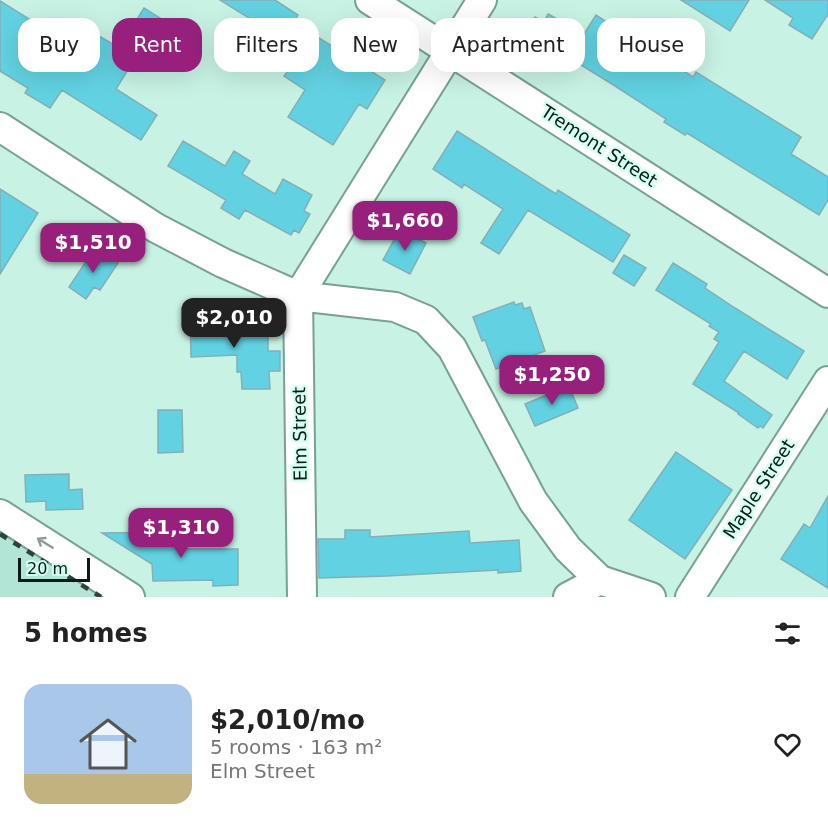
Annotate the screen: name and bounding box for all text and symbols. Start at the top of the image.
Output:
chip: Buy [18,18,100,72]
chip: Rent [112,18,202,72]
chip: Filters [214,18,319,72]
chip: New [331,18,419,72]
chip: Apartment [431,18,585,72]
chip: House [597,18,705,72]
street label: Tremont Street [537,100,661,191]
pin: $1,660 [356,201,454,252]
text: $1,660 [366,208,444,232]
pin: $1,510 [44,223,142,274]
text: $1,510 [54,230,132,254]
pin: $2,010 [185,298,283,349]
text: $2,010 [195,305,273,329]
pin: $1,250 [503,355,601,406]
text: $1,250 [513,362,591,386]
street label: Elm Street [288,387,311,481]
street label: Maple Street [719,435,799,542]
pin: $1,310 [132,508,230,559]
text: $1,310 [142,515,220,539]
one-way arrow [37,537,54,550]
scale bar [18,555,90,582]
text: 20 m [27,559,68,578]
icon: filters [771,617,804,650]
text: 5 homes [24,618,148,648]
text: $2,010/mo [210,705,365,735]
icon: home [72,708,144,780]
icon: heart [771,728,804,761]
text: 5 rooms · 163 m² [210,735,382,759]
text: Elm Street [210,759,315,783]

